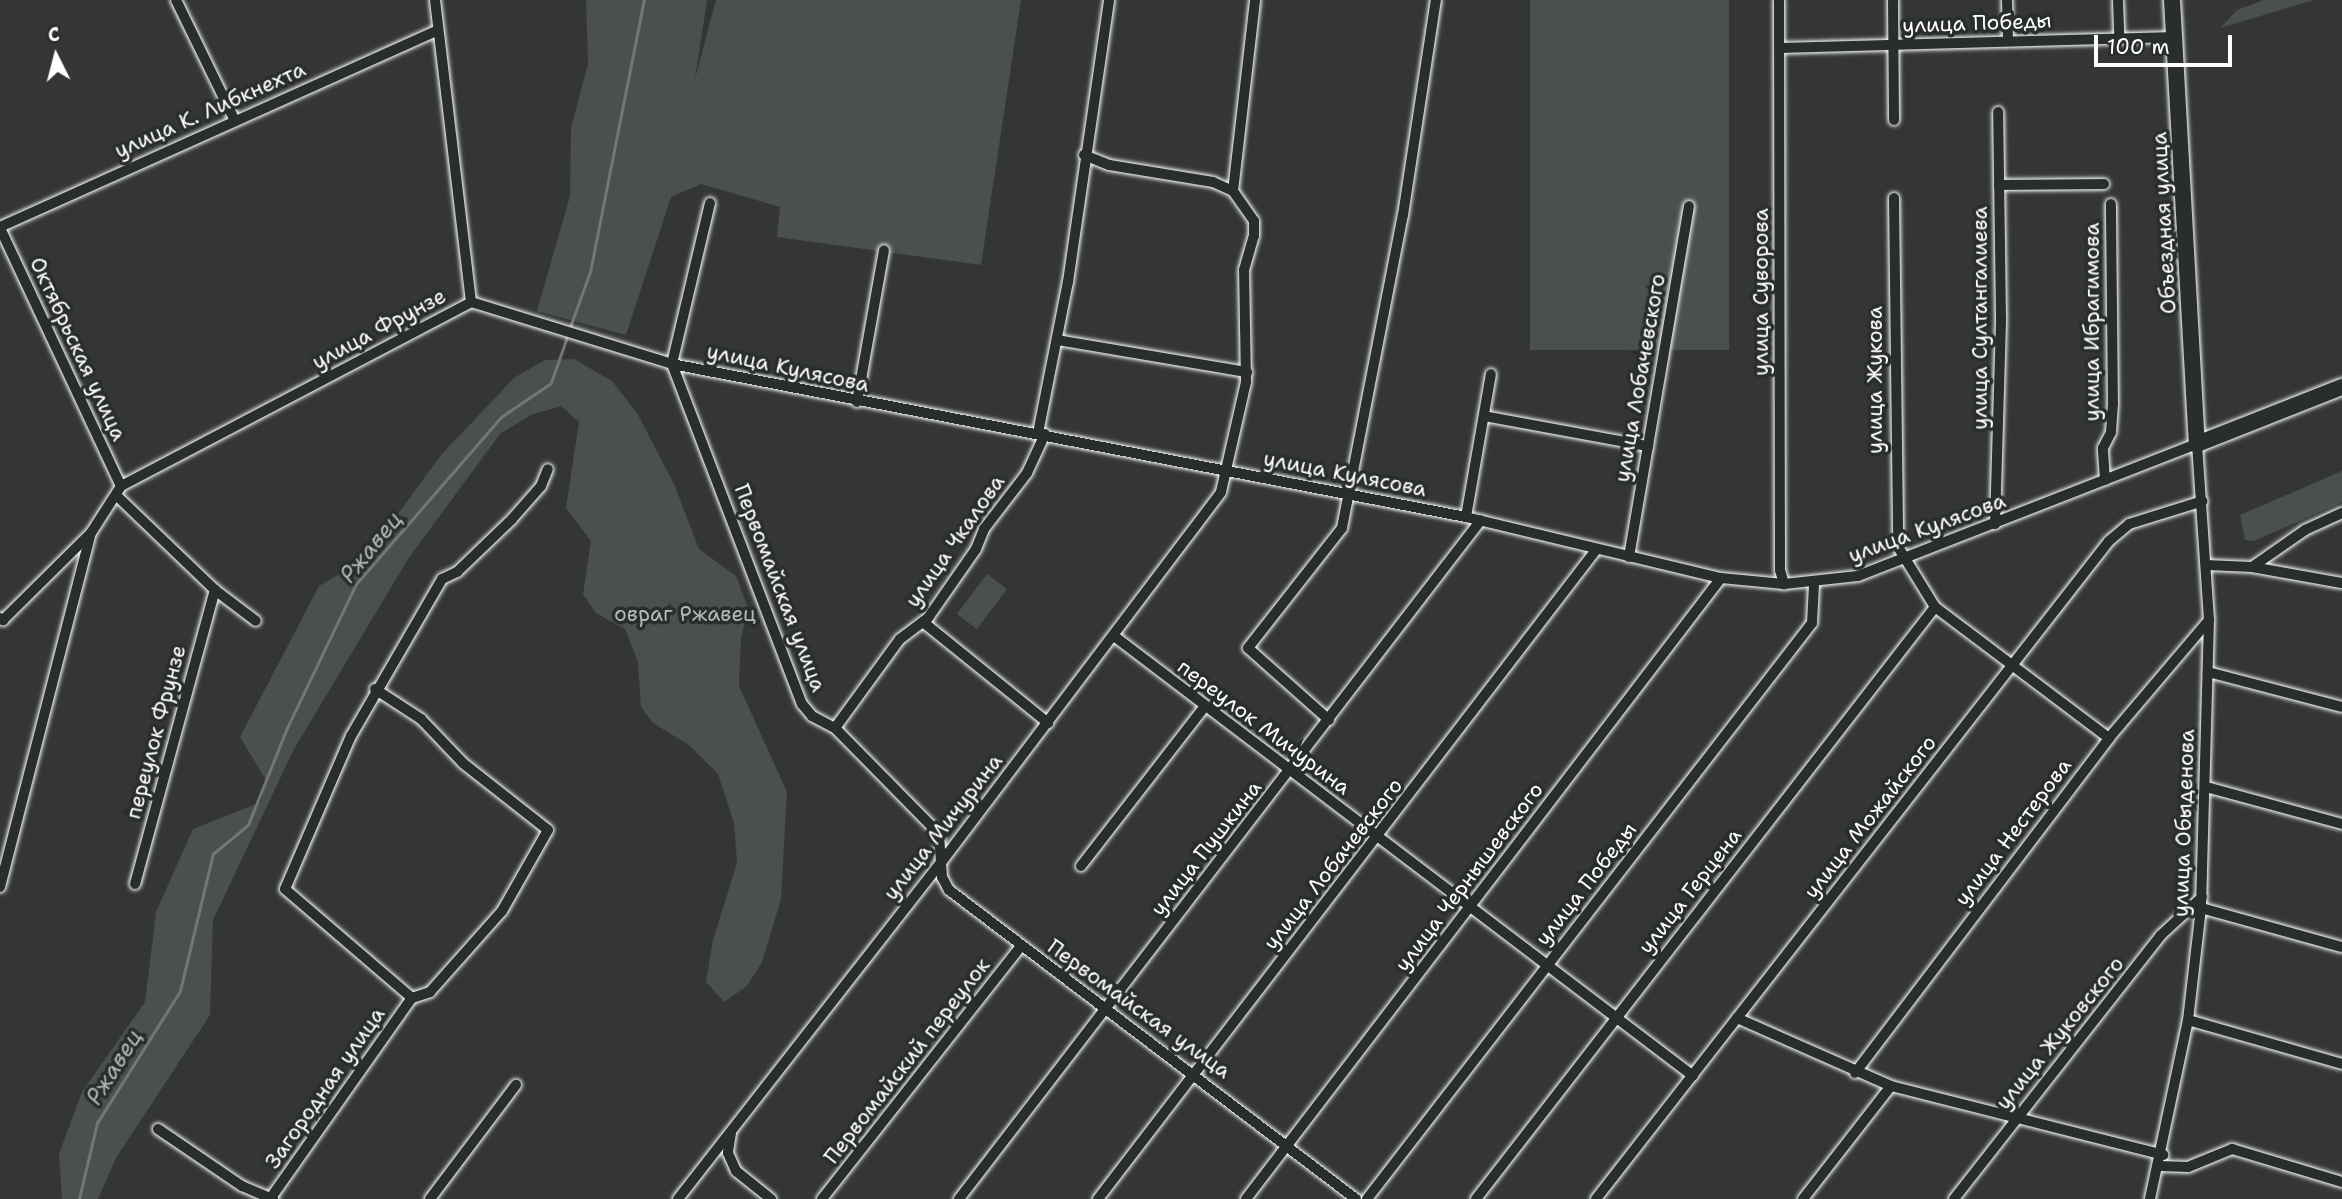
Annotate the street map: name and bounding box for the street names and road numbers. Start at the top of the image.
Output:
street label: улица Победы [1902,8,2052,38]
street label: улица К. Либкнехта [111,57,309,163]
street label: Объездная улица [2147,131,2181,315]
street label: улица Султангалиева [1967,206,1993,430]
street label: улица Суворова [1748,208,1774,376]
street label: улица Ибрагимова [2079,223,2105,421]
street label: Октябрьская улица [24,253,132,445]
street label: улица Лобачевского [1609,272,1671,484]
street label: улица Фрунзе [308,283,450,375]
street label: улица Жукова [1862,306,1888,454]
street label: улица Кулясова [705,338,871,398]
street label: улица Кулясова [1261,446,1429,502]
street label: улица Чкалова [900,470,1010,612]
street label: Первомайская улица [729,481,831,695]
street label: улица Кулясова [1845,488,2009,568]
street label: переулок Фрунзе [121,642,191,822]
street label: переулок Мичурина [1173,654,1355,800]
street label: улица Обыденова [2168,729,2200,917]
street label: улица Можайского [1799,730,1941,904]
street label: улица Мичурина [878,749,1008,905]
street label: улица Нестерова [1949,753,2077,911]
street label: улица Лобачевского [1258,773,1408,955]
street label: улица Пушкина [1145,775,1267,921]
street label: улица Чернышевского [1390,777,1548,977]
street label: улица Победы [1530,817,1642,951]
street label: улица Герцена [1633,823,1747,959]
street label: Первомайская улица [1042,934,1236,1084]
street label: улица Жуковского [1991,951,2129,1115]
street label: Первомайский переулок [819,953,995,1169]
street label: Загородная улица [260,1003,390,1173]

